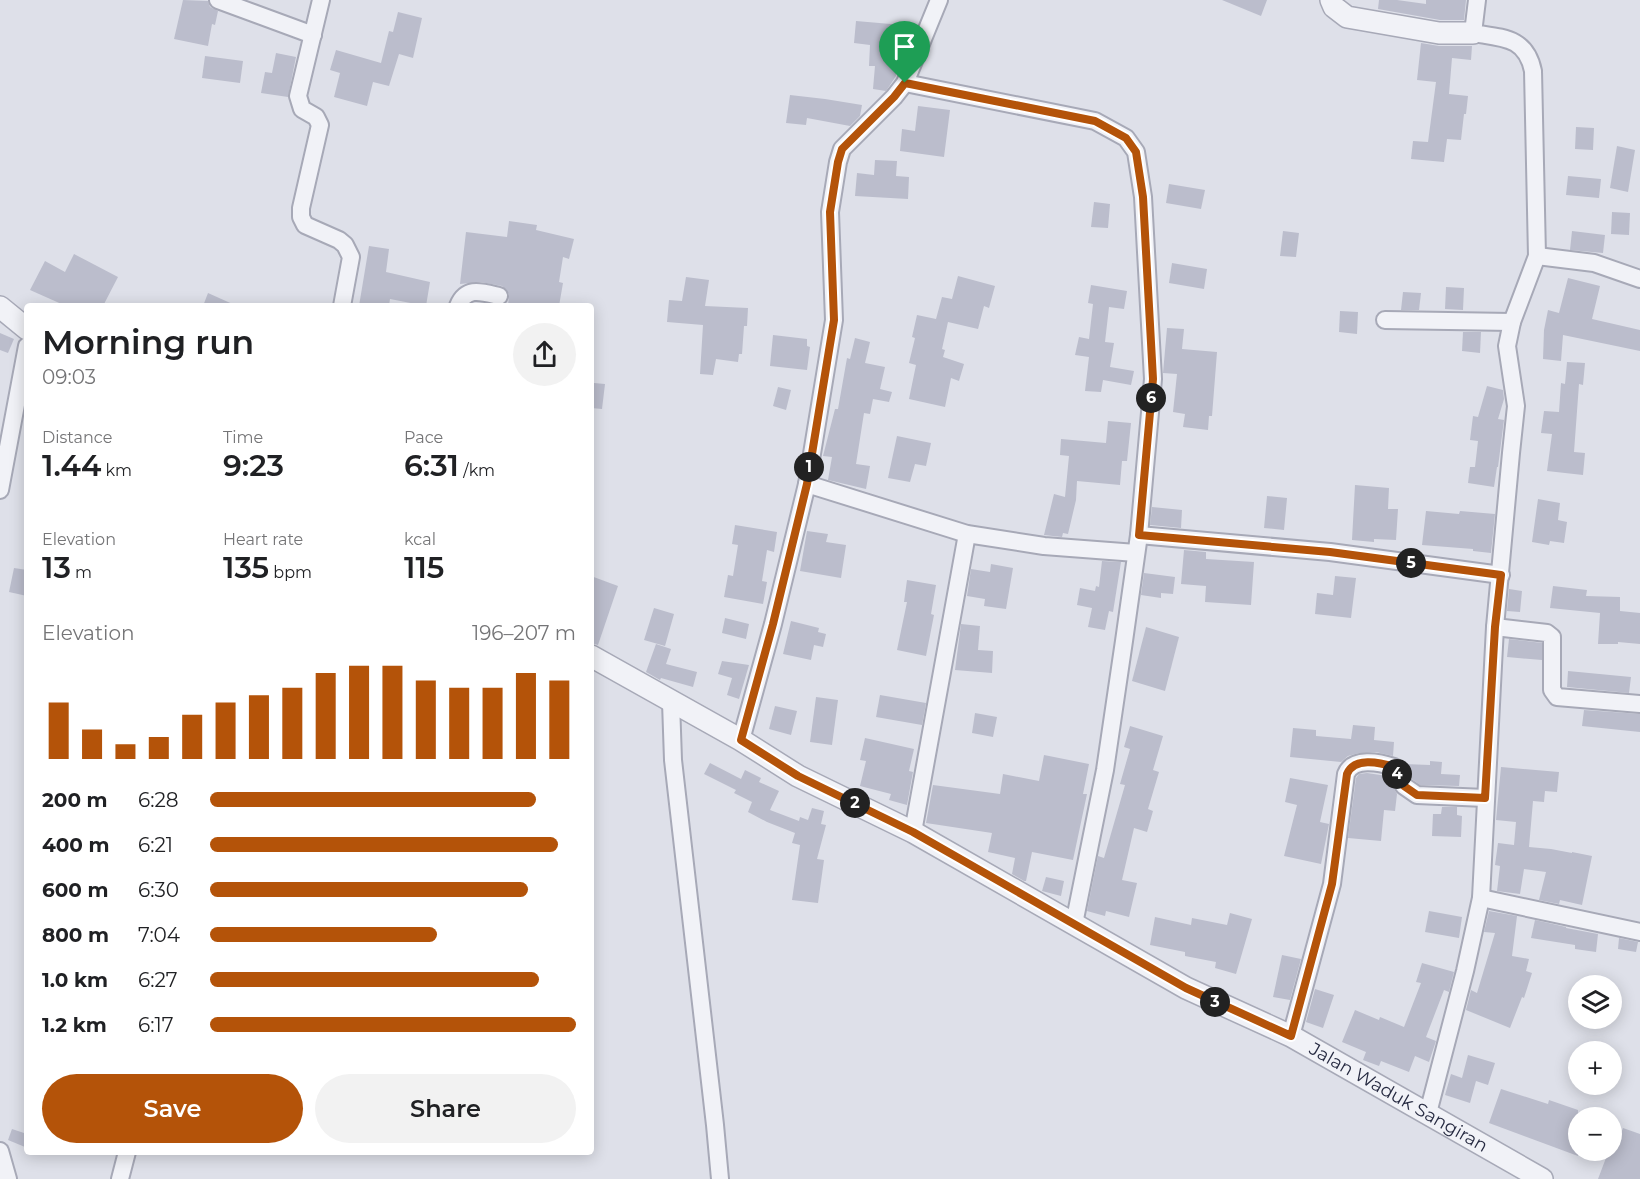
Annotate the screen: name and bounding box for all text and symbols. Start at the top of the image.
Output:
pin [879,21,930,83]
icon: arrive [888,30,921,63]
text: Morning run [42,322,254,362]
button: share [513,323,576,386]
text: 09:03 [42,365,96,389]
pin: 6 [1136,383,1166,413]
text: 6 [1146,388,1156,407]
text: Distance [42,428,112,447]
text: Time [223,428,263,447]
text: Pace [404,428,443,447]
text: 1.44 [42,447,101,484]
text: 9:23 [223,447,284,484]
text: 6:31 [404,447,459,484]
pin: 1 [794,452,824,482]
text: 1 [806,457,812,476]
text: km [101,461,132,480]
text: /km [459,461,495,480]
text: Elevation [42,530,116,549]
text: Heart rate [223,530,303,549]
text: kcal [404,530,436,549]
pin: 5 [1396,548,1426,578]
text: 13 [42,549,71,586]
text: 135 [223,549,269,586]
text: 115 [404,549,444,586]
text: 5 [1406,553,1416,572]
text: m [71,563,92,582]
text: bpm [269,563,312,582]
text: Elevation [42,621,134,645]
text: 196–207 m [472,621,576,645]
pin: 4 [1382,759,1412,789]
text: 4 [1391,764,1403,783]
text: 200 m [42,788,108,812]
text: 6:28 [138,788,179,812]
pin: 2 [840,788,870,818]
text: 2 [850,793,860,812]
text: 400 m [42,833,110,857]
text: 6:21 [138,833,173,857]
text: 600 m [42,878,109,902]
text: 6:30 [138,878,179,902]
text: 800 m [42,923,109,947]
text: 7:04 [138,923,180,947]
text: 1.0 km [42,968,108,992]
text: 6:27 [138,968,178,992]
map controls [1568,975,1622,1161]
button: layers [1568,975,1622,1029]
pin: 3 [1200,987,1230,1017]
text: 3 [1210,992,1220,1011]
text: 1.2 km [42,1013,107,1037]
text: 6:17 [138,1013,173,1037]
street label: Jalan Waduk Sangiran [1305,1037,1492,1157]
button: + [1568,1041,1622,1095]
button: Save [42,1074,303,1143]
button: Share [315,1074,576,1143]
button: − [1568,1107,1622,1161]

